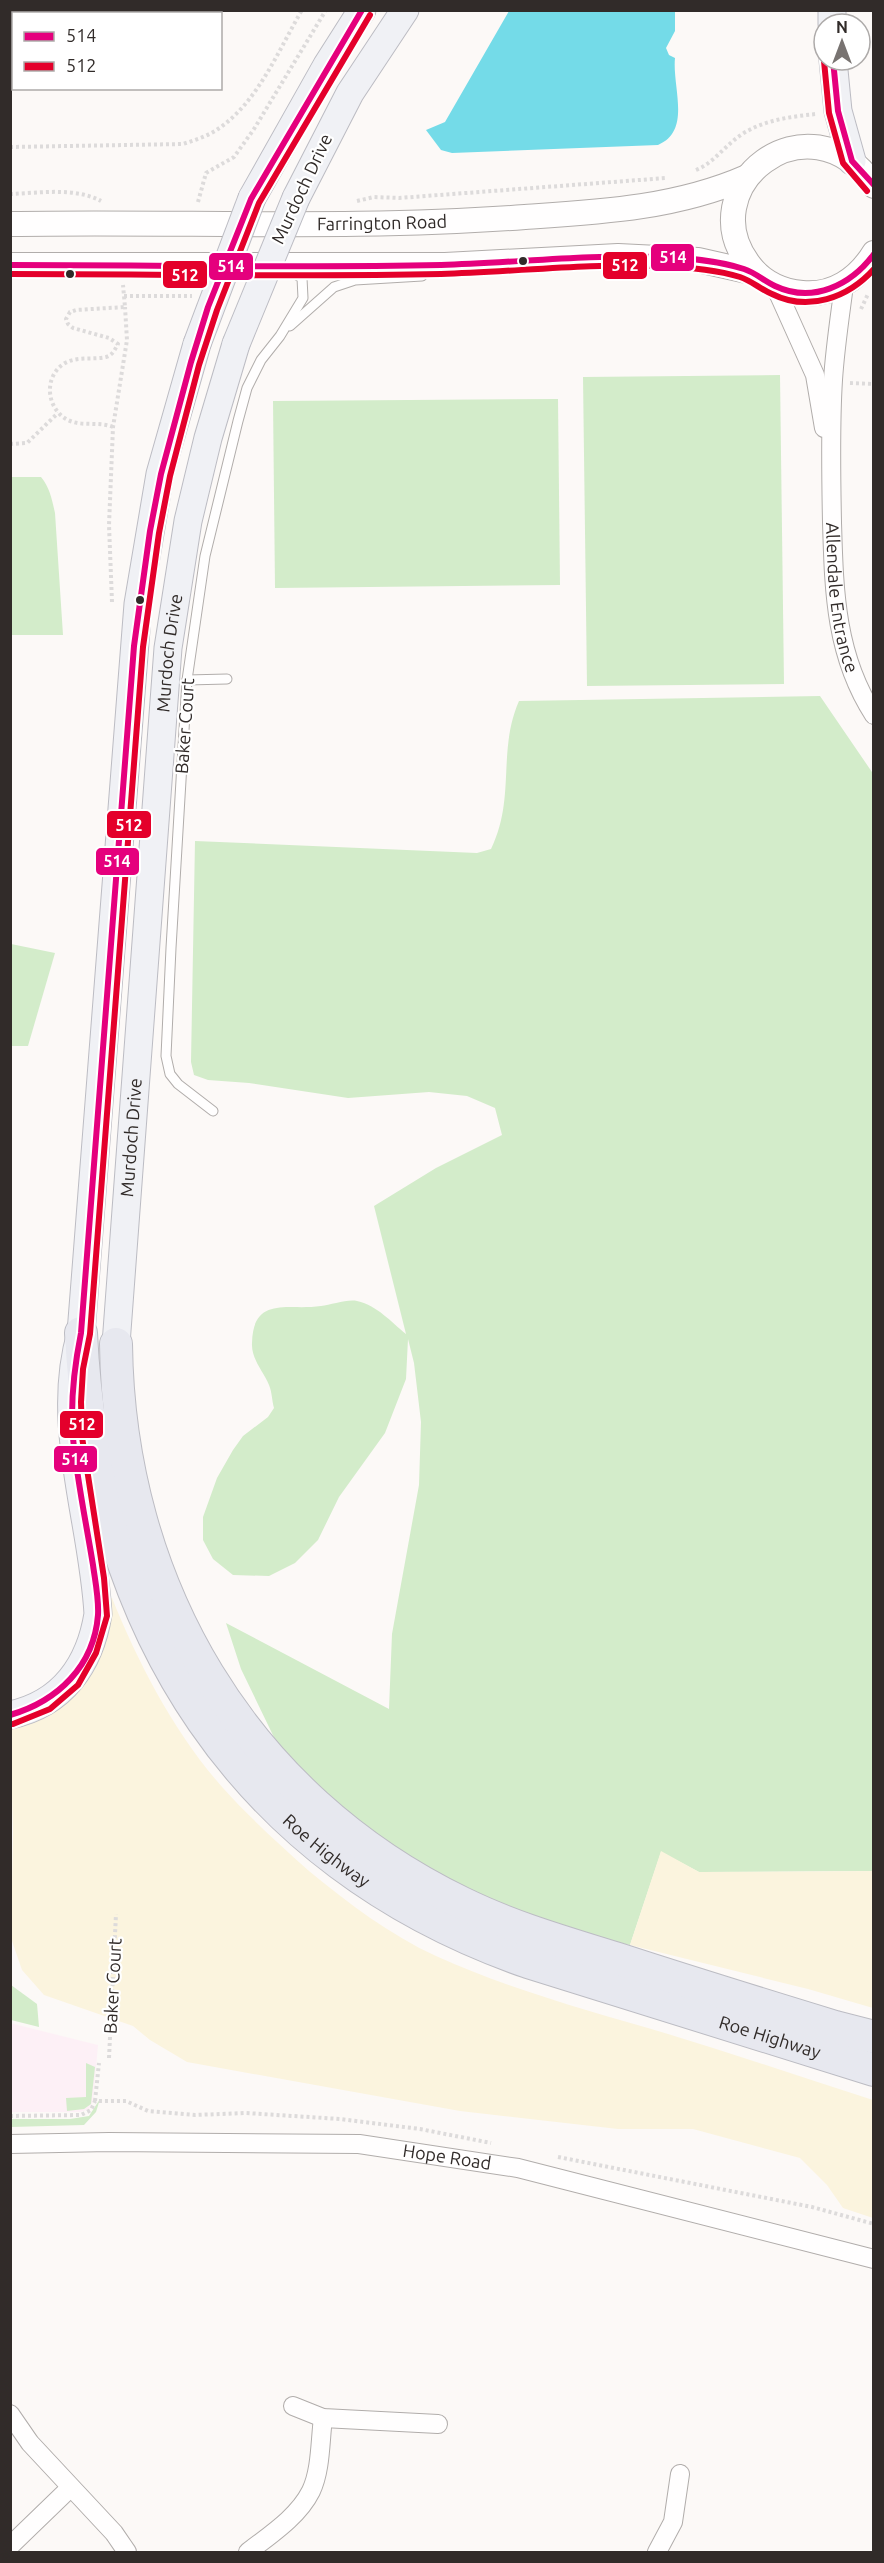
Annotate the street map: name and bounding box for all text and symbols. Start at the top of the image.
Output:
legend [12,12,222,90]
north arrow [812,12,872,72]
text: N [836,18,848,36]
text: 514 [66,25,96,45]
text: 512 [66,55,96,75]
street label: Murdoch Drive [267,130,335,247]
street label: Farrington Road [317,211,447,233]
line badge: 514 [650,243,695,272]
text: 514 [659,248,687,266]
line badge: 512 [602,251,648,280]
line badge: 514 [208,252,254,281]
unlabelled marker [517,255,529,267]
text: 512 [611,256,639,274]
text: 514 [217,257,245,275]
line badge: 512 [162,260,208,289]
text: 512 [171,266,199,284]
unlabelled marker [64,268,76,280]
street label: Allendale Entrance [823,522,863,675]
street label: Murdoch Drive [152,592,185,713]
unlabelled marker [134,594,146,606]
street label: Baker Court [171,677,197,775]
line badge: 512 [106,810,152,839]
text: 512 [115,816,143,834]
line badge: 514 [95,847,140,876]
text: 514 [103,852,131,870]
street label: Murdoch Drive [116,1077,145,1198]
line badge: 512 [59,1410,104,1439]
text: 512 [68,1415,96,1433]
line badge: 514 [53,1445,98,1473]
text: 514 [61,1450,89,1468]
street label: Roe Highway [279,1810,374,1891]
street label: Baker Court [100,1937,125,2034]
street label: Roe Highway [717,2011,824,2062]
street label: Hope Road [402,2140,493,2173]

